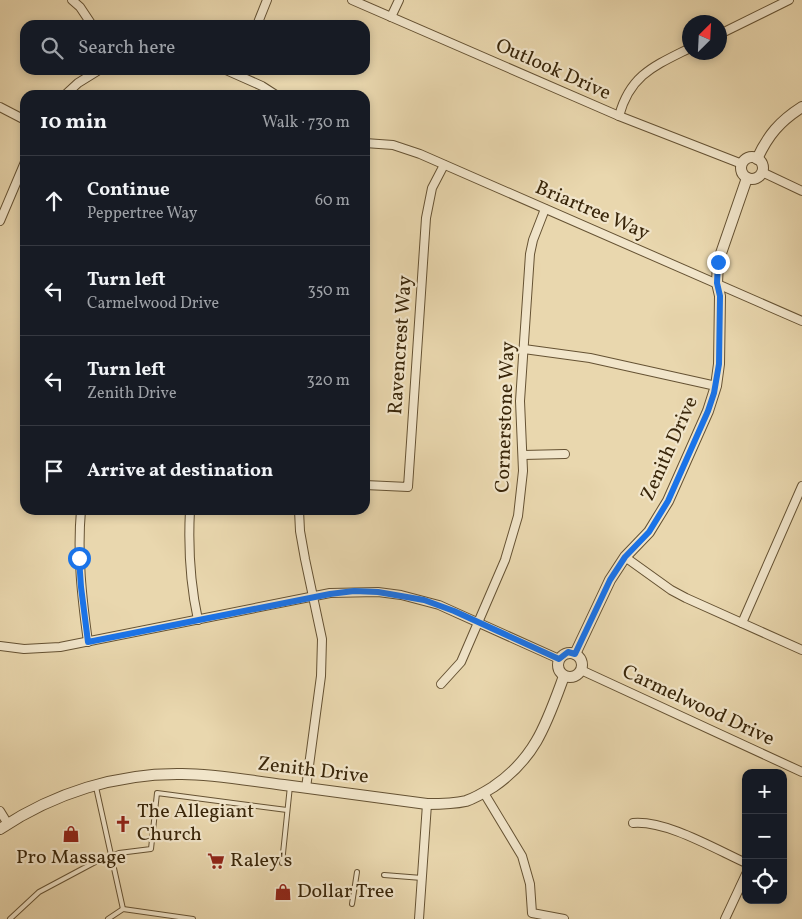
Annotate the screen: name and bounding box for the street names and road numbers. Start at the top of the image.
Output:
street label: Outlook Drive [491,32,615,108]
street label: Briartree Way [530,174,654,248]
street label: Ravencrest Way [382,274,420,416]
street label: Cornerstone Way [489,341,523,493]
street label: Zenith Drive [634,392,706,506]
street label: Carmelwood Drive [617,658,779,754]
street label: Zenith Drive [256,750,370,792]

